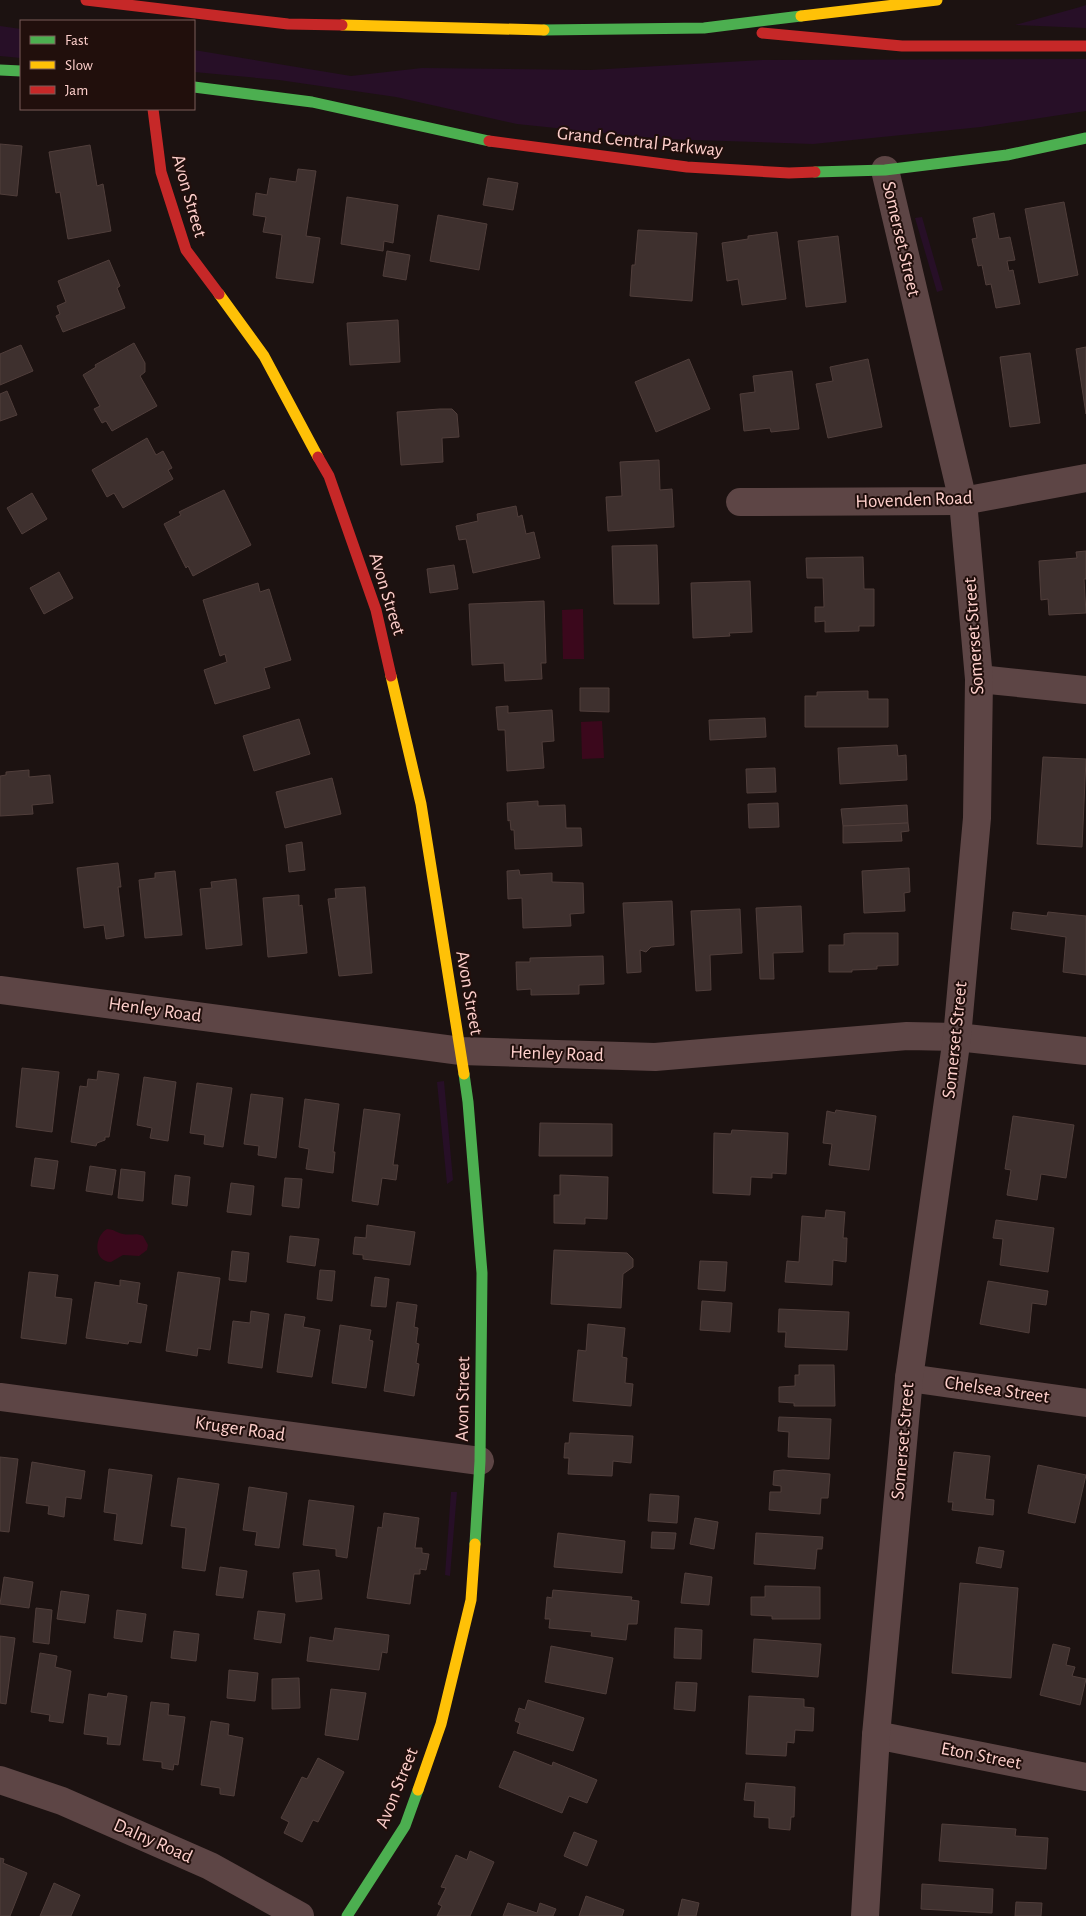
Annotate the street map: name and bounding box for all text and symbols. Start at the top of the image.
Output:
legend [20,20,195,110]
text: Fast [65,33,89,48]
text: Slow [65,58,93,73]
text: Jam [65,83,88,98]
street label: Grand Central Parkway [556,124,724,160]
street label: Avon Street [168,152,210,240]
street label: Somerset Street [879,180,923,298]
street label: Hovenden Road [855,488,973,512]
street label: Avon Street [365,550,409,638]
street label: Somerset Street [960,577,988,695]
street label: Avon Street [452,949,486,1037]
street label: Somerset Street [939,981,971,1099]
street label: Henley Road [107,994,203,1026]
street label: Henley Road [510,1043,604,1065]
street label: Avon Street [453,1356,473,1442]
street label: Chelsea Street [943,1373,1051,1407]
street label: Somerset Street [888,1382,918,1500]
street label: Kruger Road [194,1413,287,1445]
street label: Eton Street [939,1739,1023,1773]
street label: Avon Street [372,1745,422,1831]
street label: Dalny Road [111,1815,195,1867]

